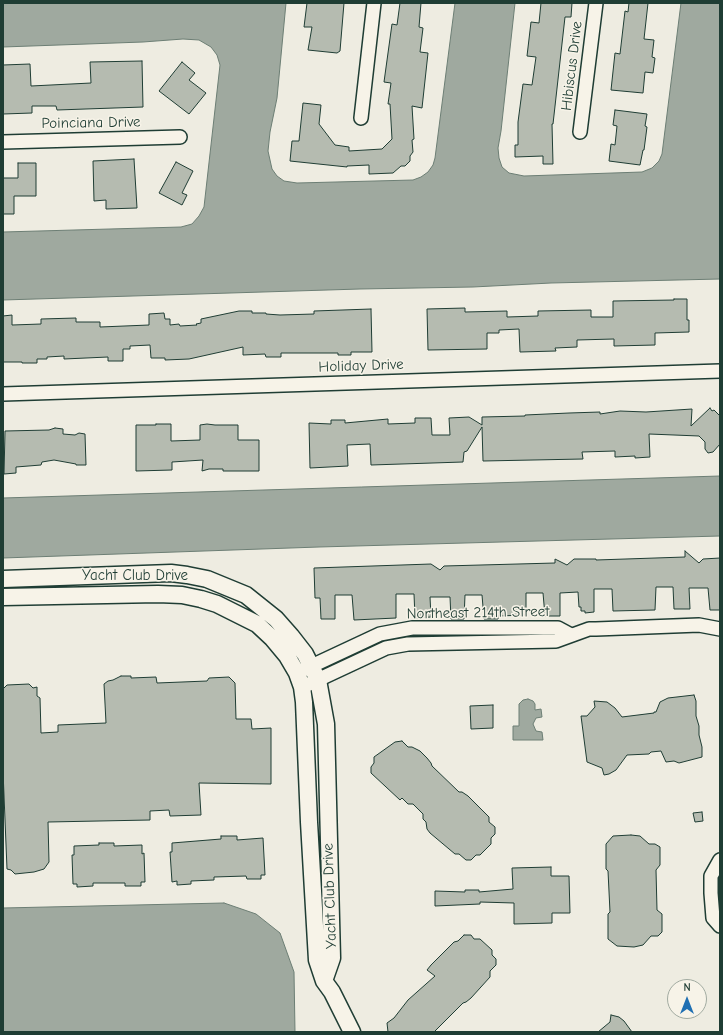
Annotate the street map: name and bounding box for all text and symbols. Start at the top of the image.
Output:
street label: Hibiscus Drive [558,20,586,112]
street label: Poinciana Drive [41,113,141,133]
street label: Holiday Drive [318,356,404,376]
street label: Yacht Club Drive [82,567,188,585]
street label: Northeast 214th Street [406,603,550,623]
street label: Yacht Club Drive [319,843,341,949]
north arrow [667,979,707,1019]
text: N [683,981,691,994]

